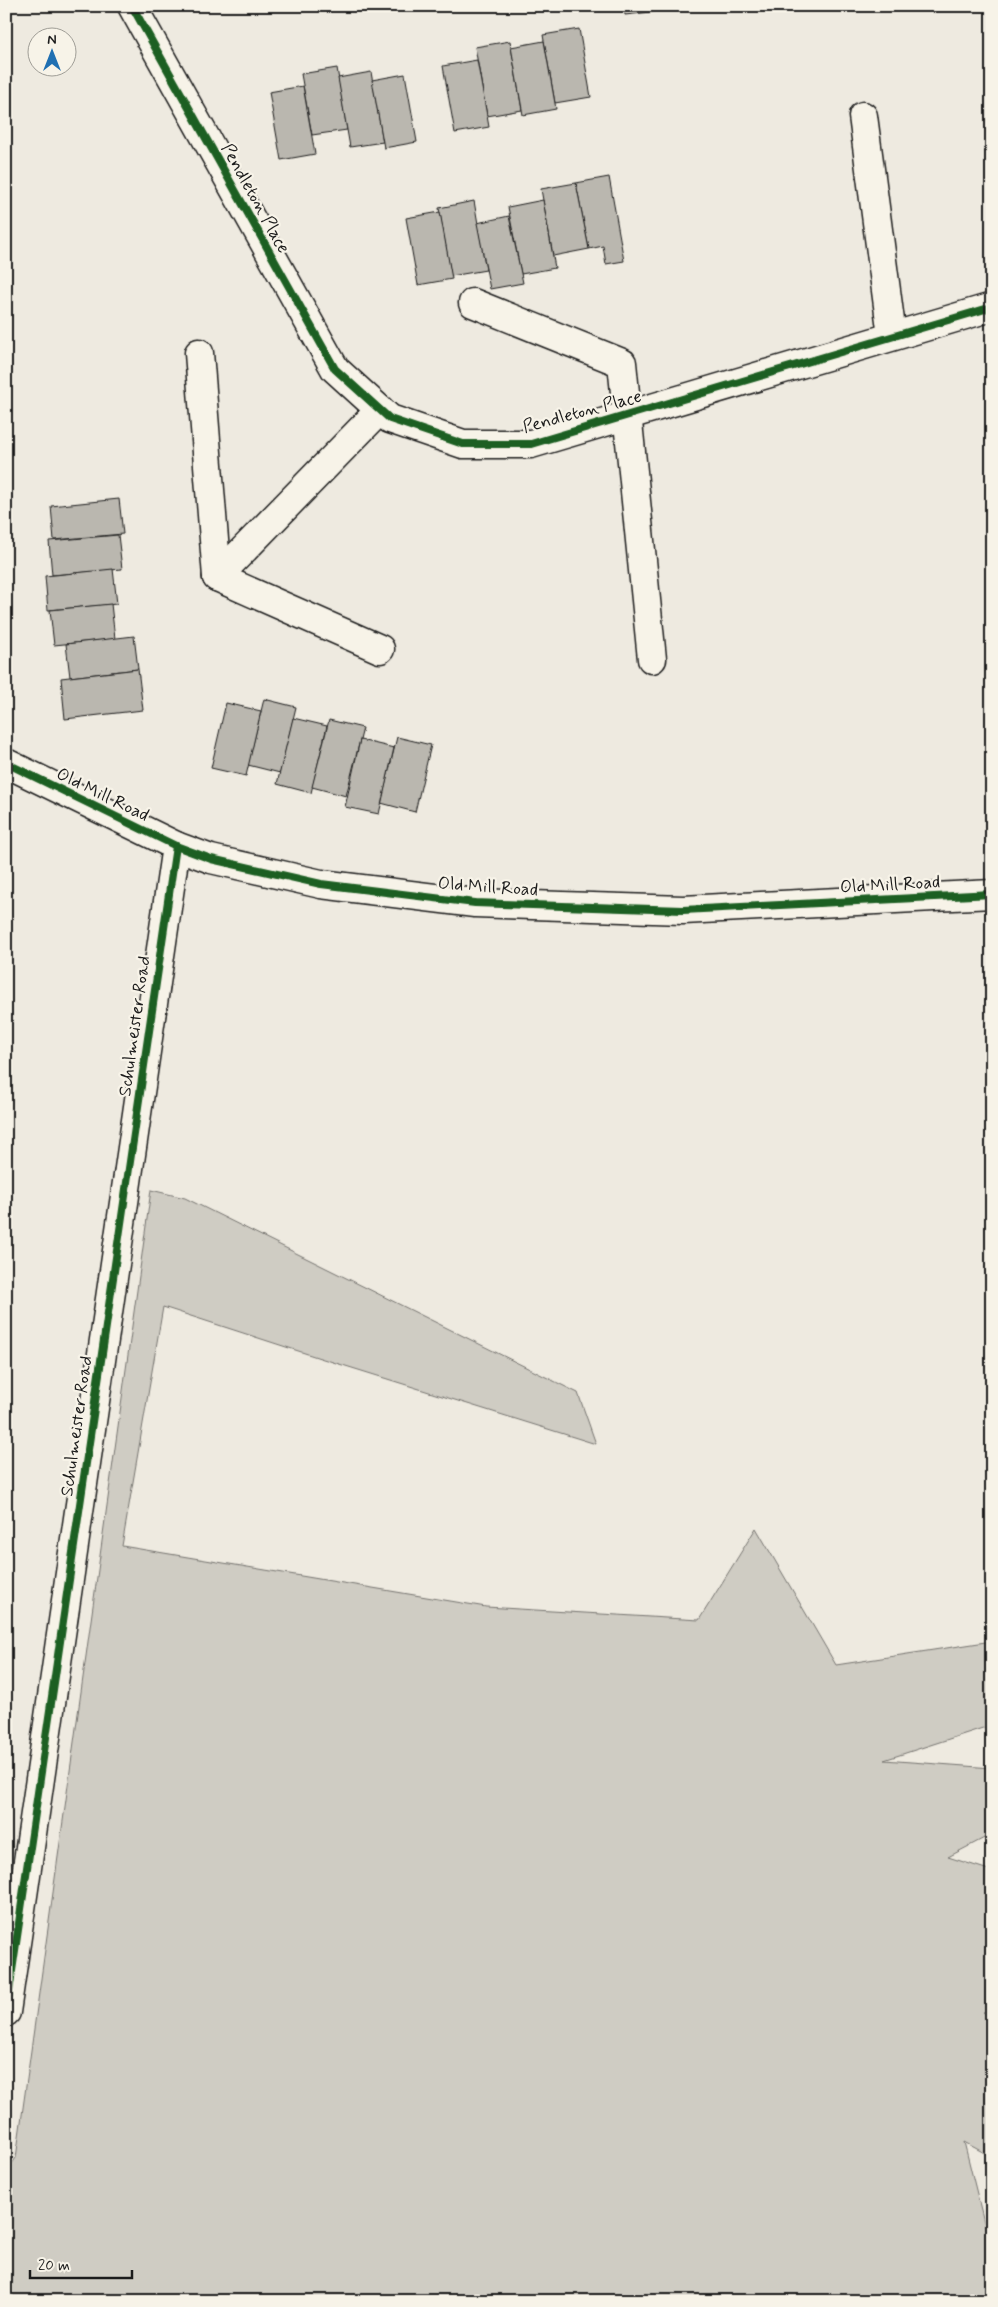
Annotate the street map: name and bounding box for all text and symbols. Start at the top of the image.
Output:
north arrow [28,28,78,78]
text: N [47,31,57,49]
street label: Pendleton Place [215,139,295,258]
street label: Pendleton Place [520,385,644,439]
street label: Old Mill Road [52,762,153,828]
street label: Old Mill Road [839,870,941,900]
street label: Old Mill Road [437,872,539,902]
street label: Schulmeister Road [113,954,157,1098]
street label: Schulmeister Road [55,1354,99,1498]
scale bar [30,2247,132,2279]
text: 20 m [38,2256,70,2276]

